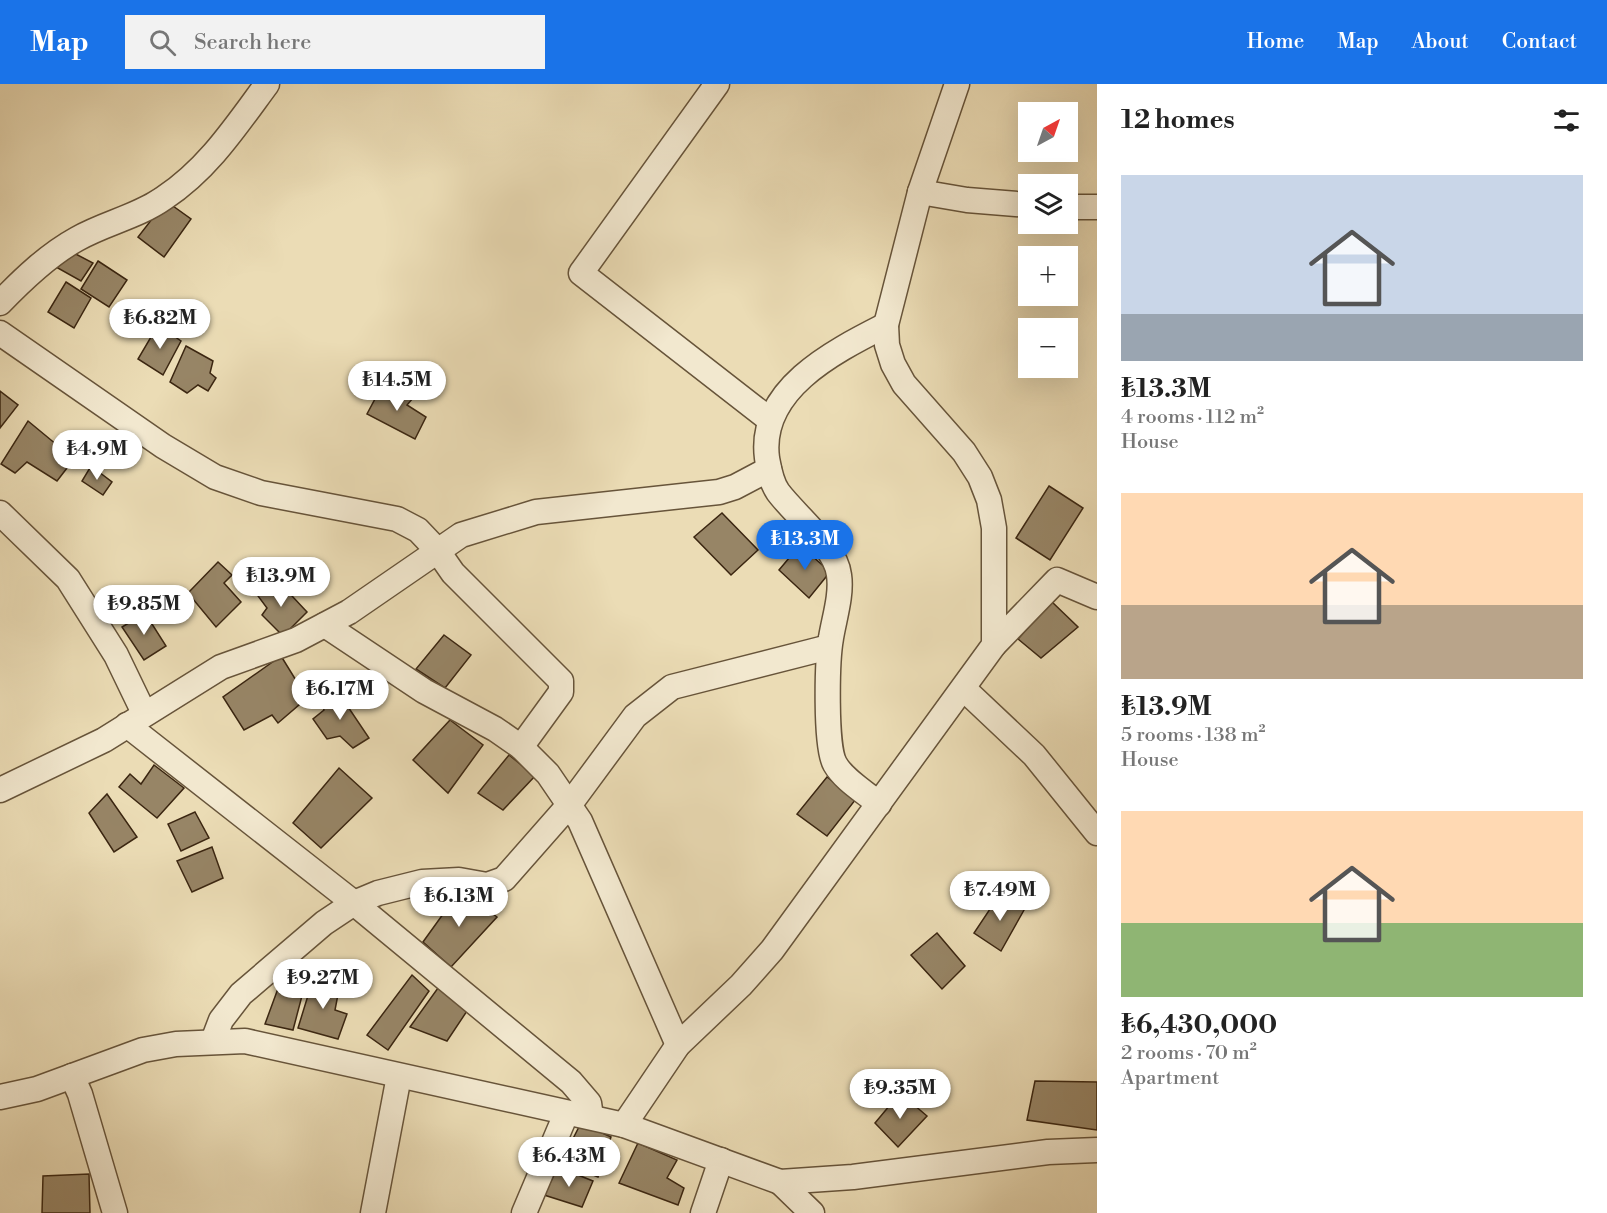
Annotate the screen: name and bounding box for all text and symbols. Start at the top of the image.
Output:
search box [125,15,545,69]
text: Map [30,25,89,60]
icon: search [146,26,179,59]
text: Search here [194,29,311,56]
text: Home [1247,29,1304,55]
text: Map [1337,29,1379,55]
text: About [1412,29,1469,55]
text: Contact [1502,29,1577,55]
north arrow [1018,102,1078,162]
map controls [1018,102,1078,378]
text: 12 homes [1121,104,1235,136]
icon: filters [1550,104,1583,137]
button: layers [1018,174,1078,234]
icon: home [1298,214,1406,322]
button: + [1018,246,1078,306]
pin: ₺6.82M [111,299,209,350]
text: ₺6.82M [123,306,197,331]
button: − [1018,318,1078,378]
pin: ₺14.5M [348,361,446,412]
text: ₺14.5M [362,368,432,393]
text: ₺13.3M [1121,373,1211,405]
text: 4 rooms · 112 m² [1121,405,1264,430]
pin: ₺4.9M [55,430,139,481]
text: House [1121,430,1179,455]
text: ₺4.9M [66,437,128,462]
pin: ₺13.3M [756,520,854,571]
text: ₺13.3M [770,527,840,552]
icon: home [1298,532,1406,640]
pin: ₺13.9M [232,557,330,608]
text: ₺13.9M [246,564,316,589]
pin: ₺9.85M [95,585,193,636]
text: ₺9.85M [107,592,181,617]
pin: ₺6.17M [291,670,389,721]
text: ₺6.17M [306,677,374,702]
text: ₺13.9M [1121,691,1212,723]
text: 5 rooms · 138 m² [1121,723,1265,748]
text: House [1121,748,1179,773]
icon: home [1298,850,1406,958]
pin: ₺7.49M [951,871,1049,922]
pin: ₺6.13M [410,877,508,928]
text: ₺7.49M [964,878,1036,903]
text: ₺6.13M [424,884,494,909]
pin: ₺9.27M [274,959,372,1010]
text: ₺9.27M [287,966,359,991]
text: ₺6,430,000 [1121,1009,1277,1041]
text: 2 rooms · 70 m² [1121,1041,1257,1066]
text: Apartment [1121,1066,1219,1091]
pin: ₺9.35M [851,1069,949,1120]
text: ₺9.35M [864,1076,936,1101]
pin: ₺6.43M [520,1137,618,1188]
text: ₺6.43M [532,1144,606,1169]

